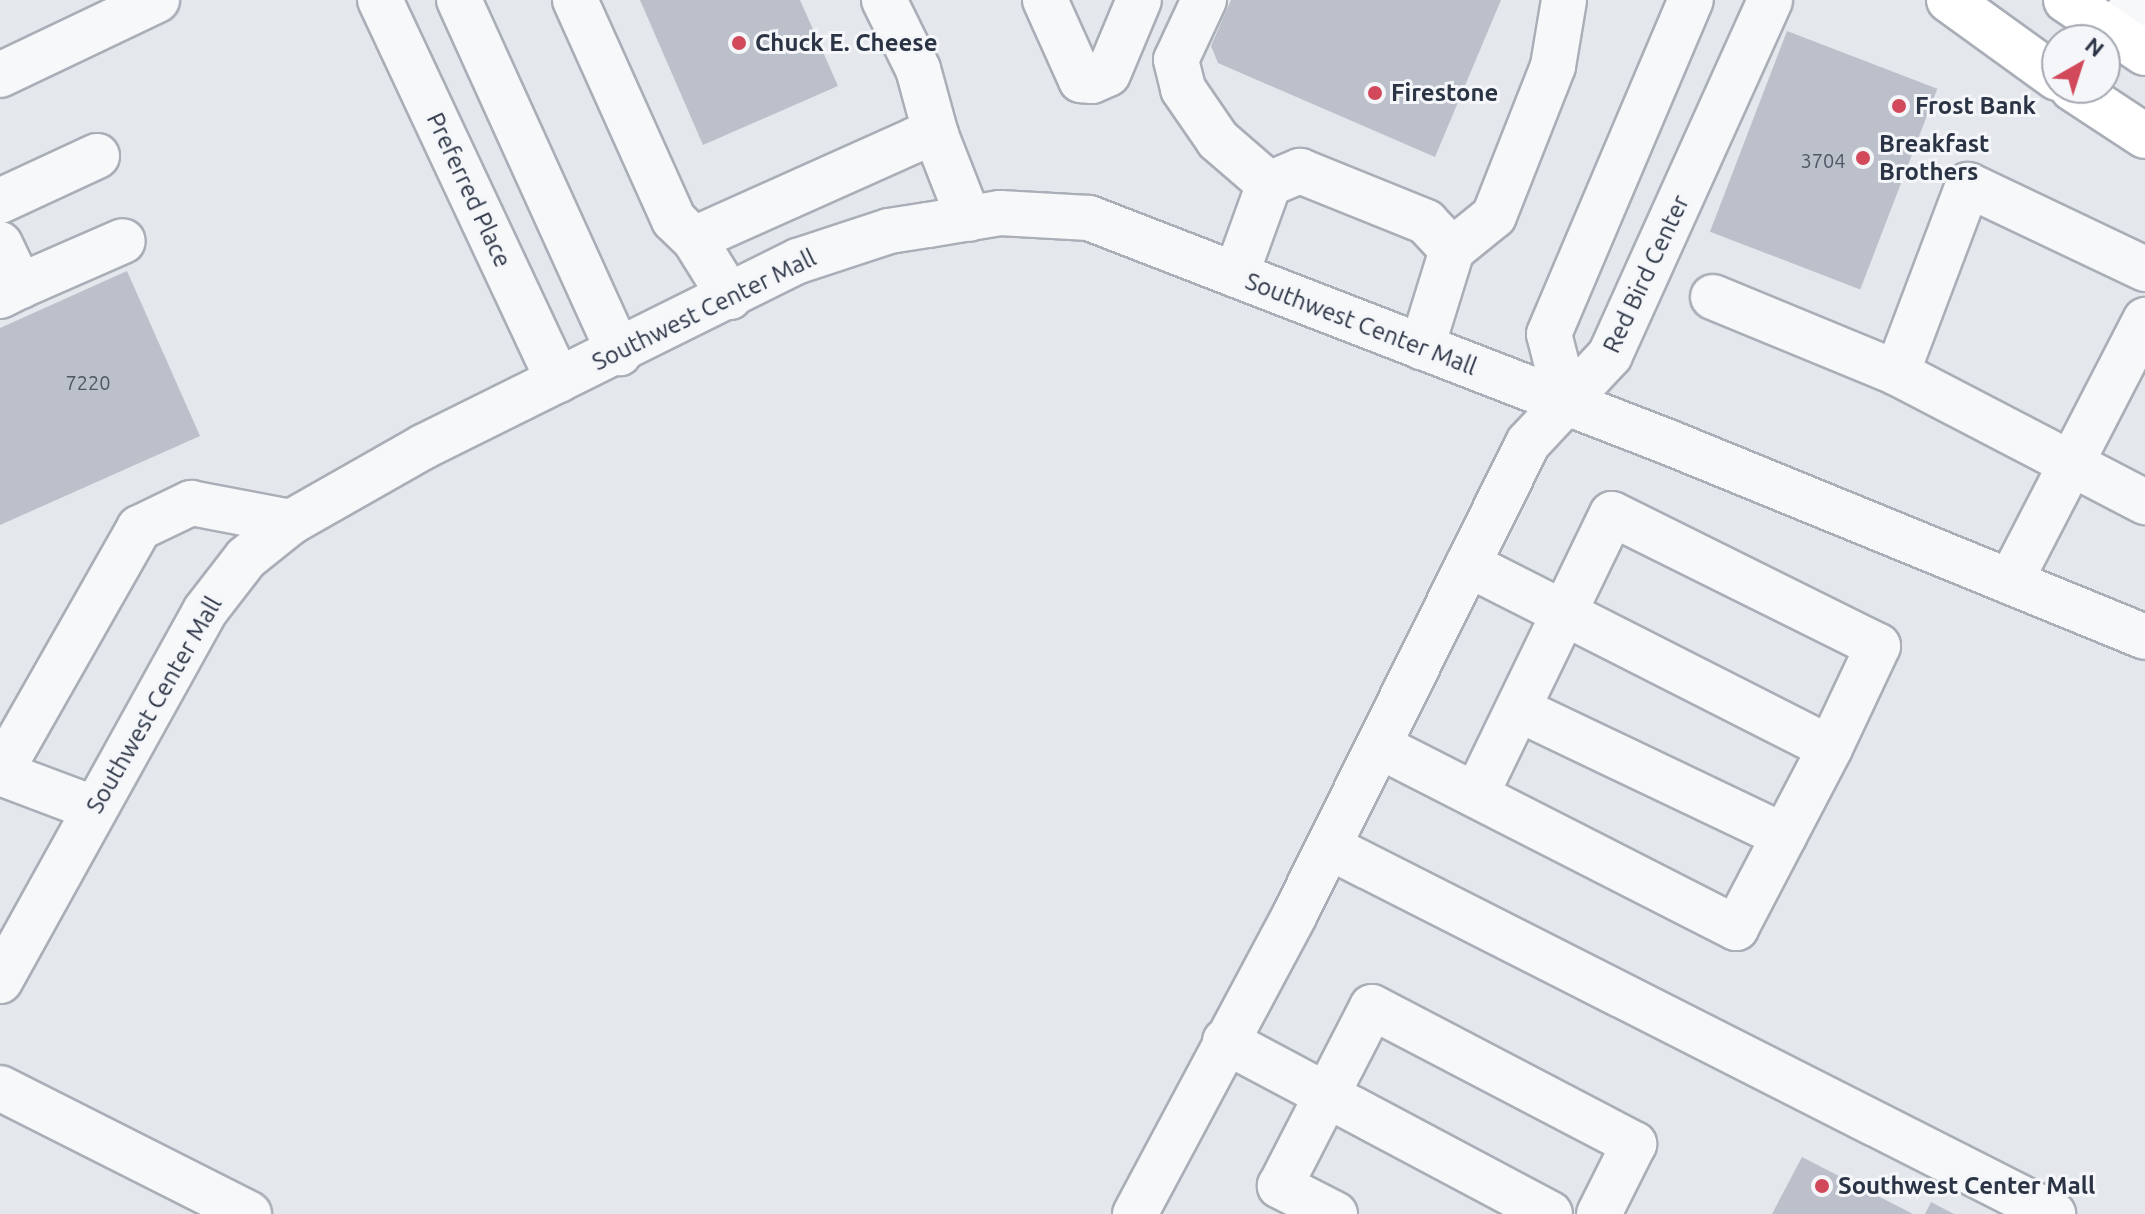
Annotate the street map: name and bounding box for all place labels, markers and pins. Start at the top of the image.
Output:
place label: Chuck E. Cheese [755,29,937,57]
marker: Chuck E. Cheese [730,34,748,52]
place label: Firestone [1391,79,1498,107]
marker: Firestone [1366,84,1384,102]
place label: Frost Bank [1915,92,2036,120]
marker: Frost Bank [1890,97,1908,115]
place label: Breakfast Brothers [1879,130,1989,186]
marker: Breakfast Brothers [1854,149,1872,167]
place label: Southwest Center Mall [1838,1172,2095,1200]
marker: Southwest Center Mall [1813,1177,1831,1195]

